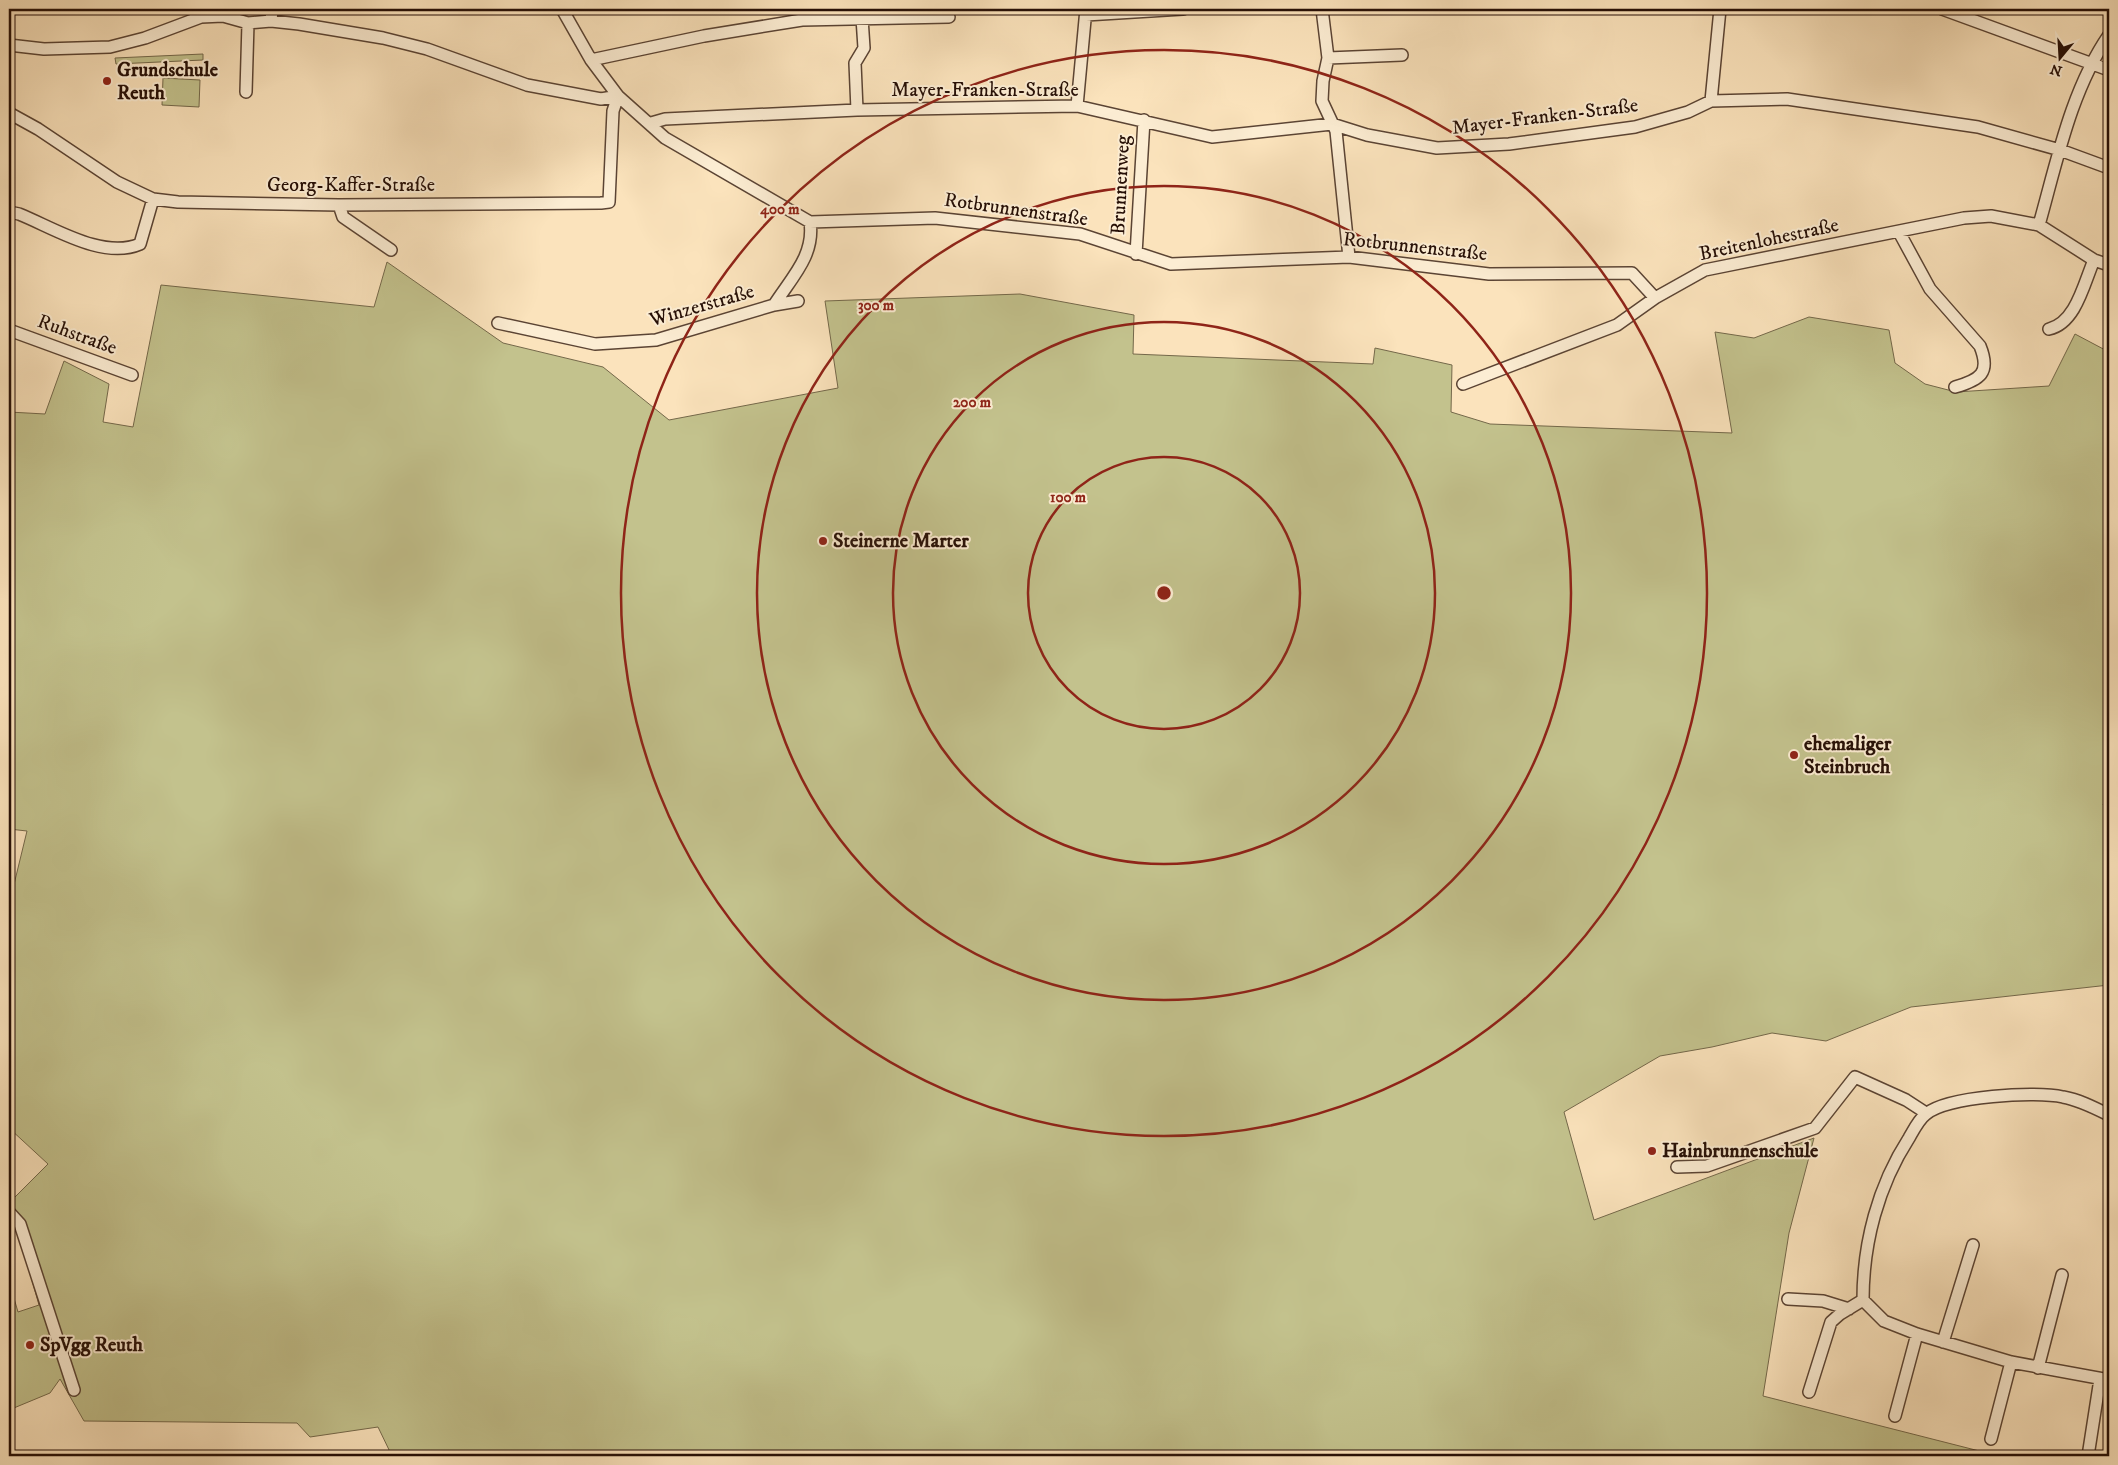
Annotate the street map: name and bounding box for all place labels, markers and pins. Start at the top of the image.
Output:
place label: Grundschule Reuth [117,58,219,106]
marker: Grundschule Reuth [101,75,113,87]
place label: Steinerne Marter [833,529,969,554]
marker: Steinerne Marter [817,535,829,547]
centre of rings [1155,584,1173,602]
place label: ehemaliger Steinbruch [1804,732,1892,780]
marker: ehemaliger Steinbruch [1788,749,1800,761]
place label: Hainbrunnenschule [1662,1139,1819,1164]
marker: Hainbrunnenschule [1646,1145,1658,1157]
place label: SpVgg Reuth [40,1333,143,1358]
marker: SpVgg Reuth [24,1339,36,1351]

